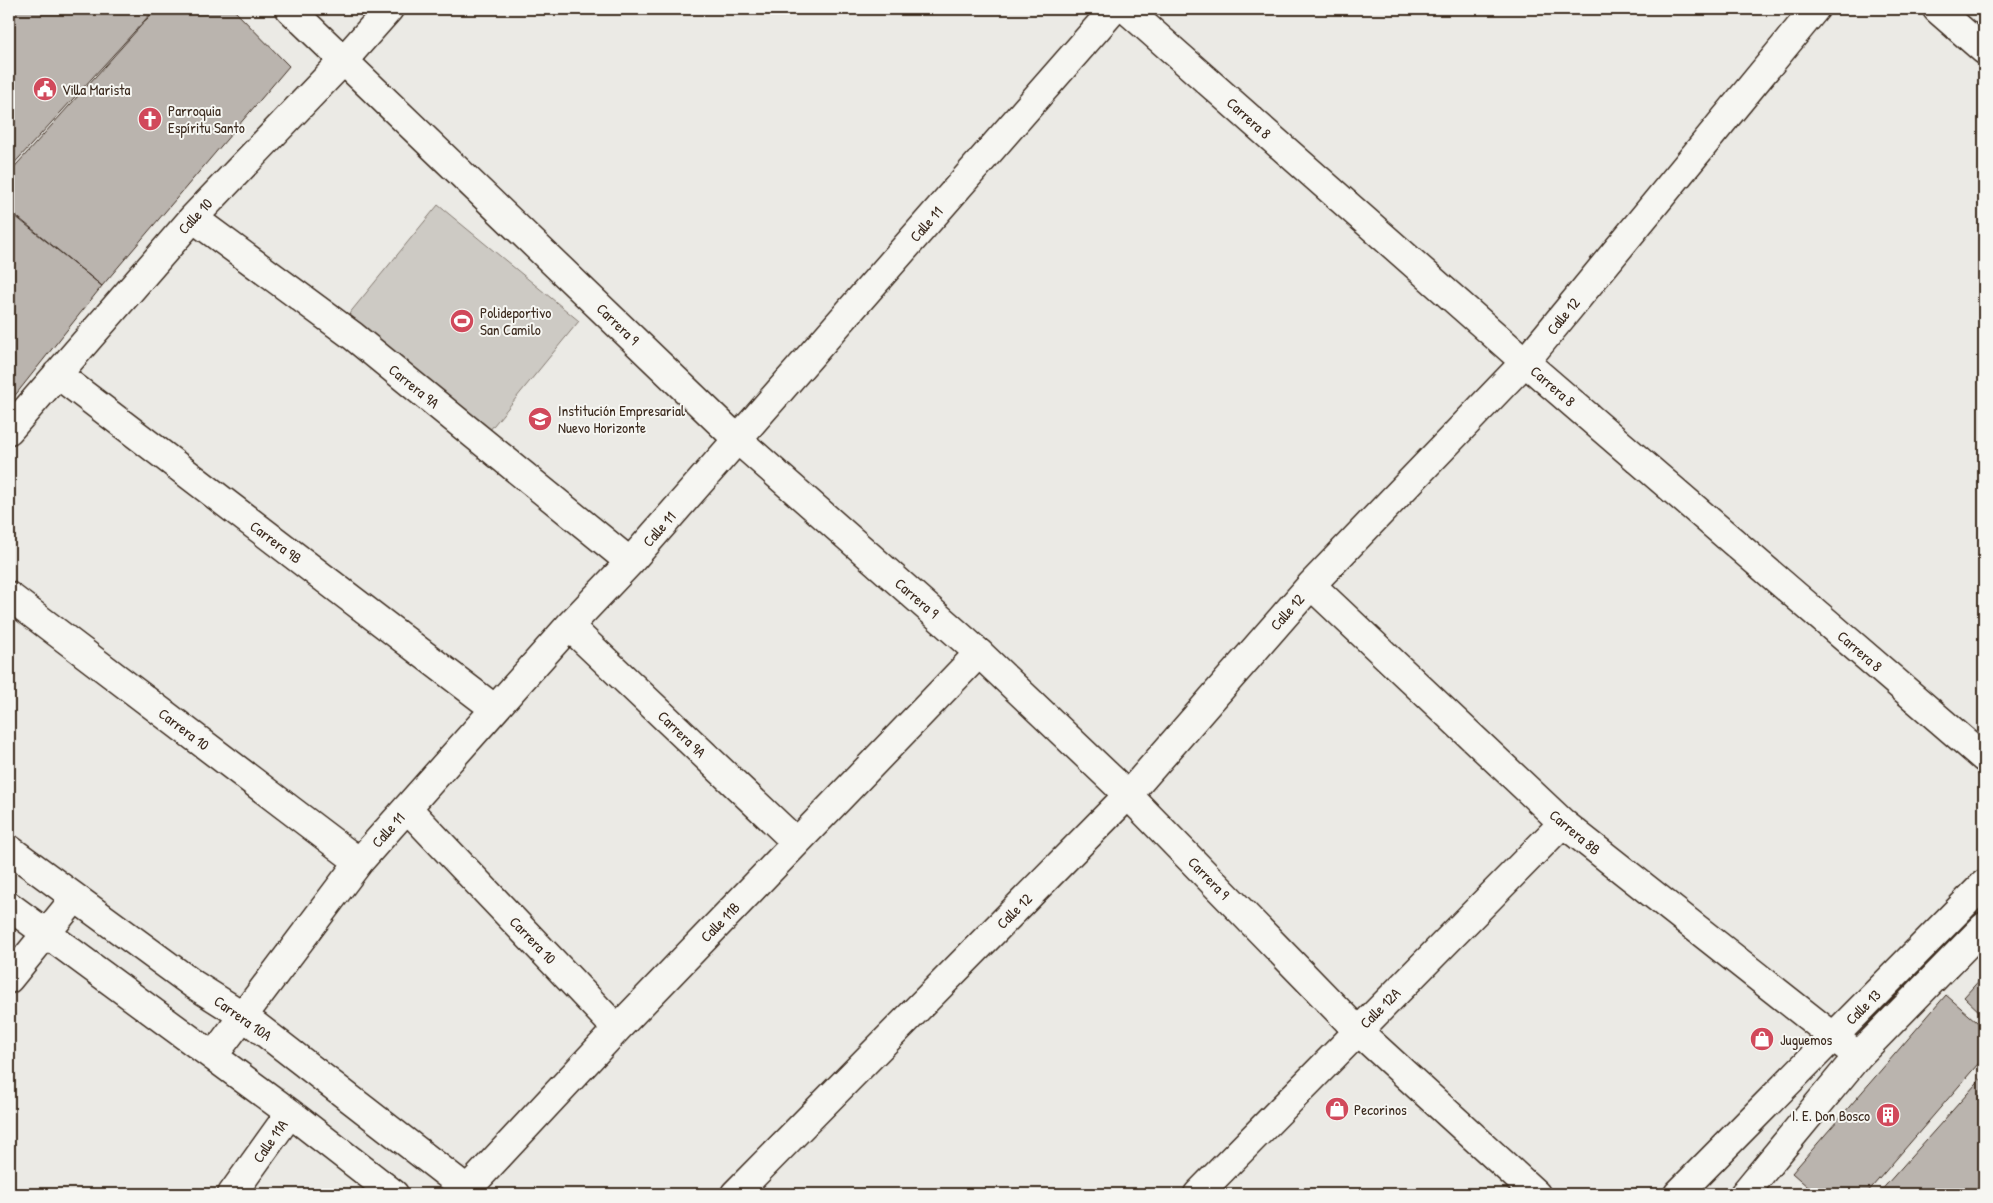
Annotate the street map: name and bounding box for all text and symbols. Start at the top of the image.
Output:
public building icon: Villa Marista [32,76,58,102]
place label: Villa Marista [62,79,130,100]
street label: Carrera 8 [1222,92,1276,144]
place label: Parroquia Espíritu Santo [168,100,245,138]
church icon: Parroquia Espíritu Santo [137,106,163,132]
street label: Calle 10 [173,193,217,239]
street label: Calle 11 [905,202,947,246]
street label: Calle 12 [1541,293,1585,339]
street label: Carrera 9 [592,298,644,350]
place label: Polideportivo San Camilo [480,302,551,340]
sports icon: Polideportivo San Camilo [449,308,475,334]
street label: Carrera 9A [384,359,444,413]
street label: Carrera 8 [1526,361,1580,411]
place label: Institución Empresarial Nuevo Horizonte [558,400,685,438]
school or university icon: Institución Empresarial Nuevo Horizonte [527,406,553,432]
street label: Calle 11 [638,507,680,551]
street label: Carrera 9B [246,516,306,568]
street label: Carrera 9 [890,573,944,623]
street label: Calle 12 [1265,589,1309,635]
street label: Carrera 8 [1833,626,1887,676]
street label: Carrera 10 [154,703,214,755]
street label: Carrera 9A [653,706,711,763]
street label: Carrera 8B [1545,804,1605,860]
street label: Calle 11 [367,808,409,852]
street label: Carrera 9 [1183,852,1235,904]
street label: Calle 12 [992,889,1036,933]
street label: Calle 11B [696,897,744,947]
street label: Carrera 10 [505,912,561,969]
street label: Calle 12A [1355,983,1405,1033]
street label: Calle 13 [1841,984,1886,1029]
street label: Carrera 10A [210,990,277,1046]
shop icon: Juguemos [1749,1026,1775,1052]
place label: Juguemos [1780,1029,1832,1050]
shop icon: Pecorinos [1324,1096,1350,1122]
place label: Pecorinos [1354,1099,1407,1120]
building icon: I. E. Don Bosco [1875,1102,1901,1128]
place label: I. E. Don Bosco [1792,1105,1870,1126]
street label: Calle 11A [248,1115,293,1167]

